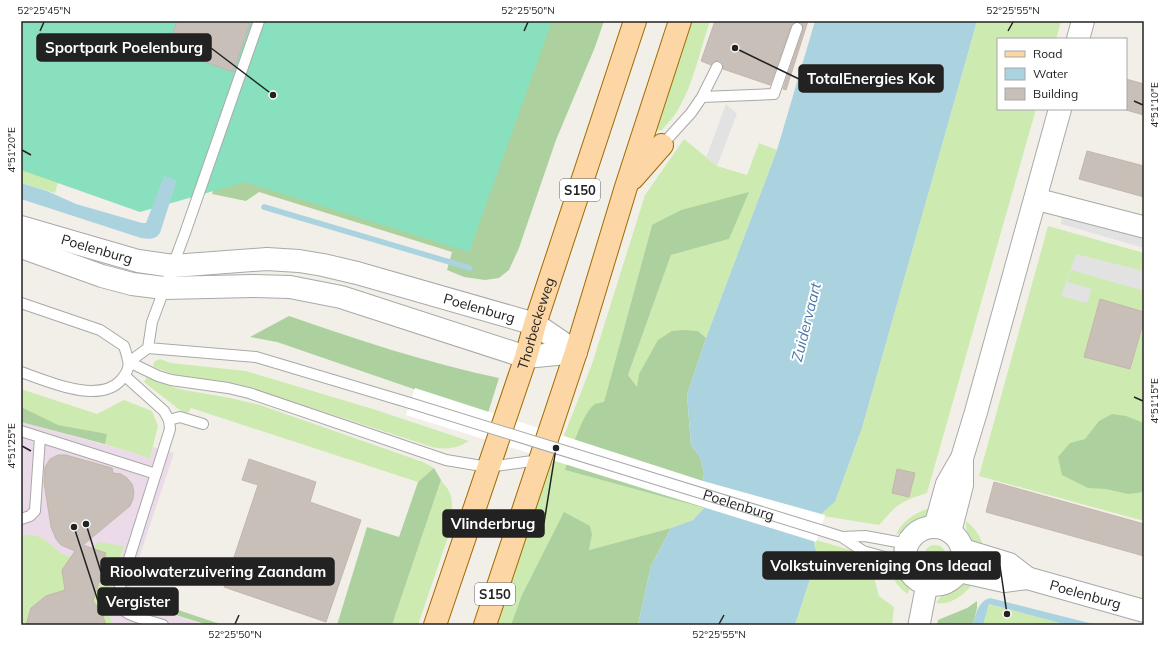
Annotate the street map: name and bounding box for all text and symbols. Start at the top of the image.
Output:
text: 52°25'45"N [17,4,71,17]
text: 52°25'50"N [501,4,555,17]
text: 52°25'55"N [986,4,1040,17]
callout: Sportpark Poelenburg [37,34,211,61]
text: Sportpark Poelenburg [45,38,203,57]
legend [997,38,1127,110]
text: Road [1033,46,1062,61]
callout: TotalEnergies Kok [799,65,943,92]
text: Water [1033,66,1069,81]
text: TotalEnergies Kok [807,69,936,88]
text: 4°51'10"E [1148,82,1161,128]
text: Building [1033,86,1078,101]
text: 4°51'20"E [5,127,18,173]
road number: S150 [560,179,600,201]
street label: Poelenburg [59,230,135,268]
street label: Thorbeckeweg [513,275,559,372]
water label: Zuidervaart [787,280,825,364]
street label: Poelenburg [441,289,517,327]
text: 4°51'15"E [1148,378,1161,424]
text: 4°51'25"E [5,423,18,469]
street label: Poelenburg [701,485,776,524]
callout: Vlinderbrug [443,510,544,537]
text: Vlinderbrug [450,514,535,533]
callout: Volkstuinvereniging Ons Ideaal [763,552,1000,579]
text: Volkstuinvereniging Ons Ideaal [769,556,992,575]
callout: Rioolwaterzuivering Zaandam [101,558,334,585]
text: Rioolwaterzuivering Zaandam [110,562,326,581]
street label: Poelenburg [1048,576,1123,613]
road number: S150 [475,583,515,605]
callout: Vergister [98,588,178,615]
text: Vergister [105,592,170,611]
text: 52°25'50"N [208,628,262,641]
text: 52°25'55"N [692,628,746,641]

